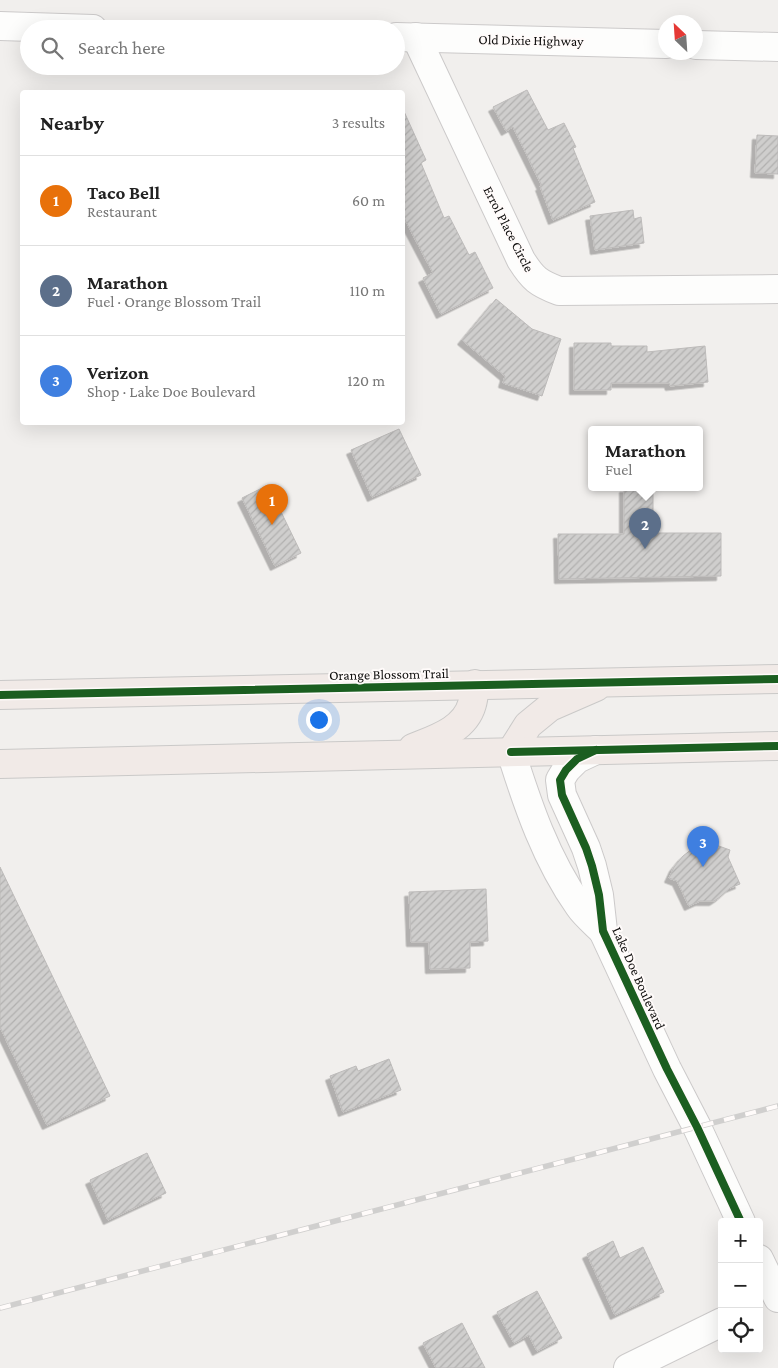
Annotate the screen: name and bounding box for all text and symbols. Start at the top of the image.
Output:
north arrow [658,15,703,60]
search box [20,20,405,75]
street label: Old Dixie Highway [478,31,584,49]
icon: search [38,34,66,62]
text: Search here [78,37,165,58]
text: Nearby [40,111,104,135]
text: 3 results [332,114,385,131]
text: Taco Bell [87,182,160,203]
street label: Errol Place Circle [480,183,538,275]
text: 1 [53,192,59,209]
text: 60 m [352,192,385,209]
text: Restaurant [87,203,157,220]
text: Marathon [87,272,168,293]
text: 2 [52,282,60,299]
text: 110 m [349,282,385,299]
text: Fuel · Orange Blossom Trail [87,293,261,310]
text: Verizon [87,362,149,383]
text: 3 [52,372,60,389]
text: 120 m [347,372,385,389]
text: Shop · Lake Doe Boulevard [87,383,256,400]
popup [588,426,703,491]
text: Marathon [605,440,686,461]
text: Fuel [605,461,632,478]
pin: 1 [256,484,288,525]
pin: 2 [629,508,661,549]
street label: Orange Blossom Trail [329,665,449,683]
your location [306,707,332,733]
pin: 3 [687,826,719,867]
street label: Lake Doe Boulevard [609,924,669,1032]
map controls [718,1218,763,1353]
button: + [718,1218,763,1263]
button: − [718,1263,763,1308]
button: locate [718,1308,763,1353]

